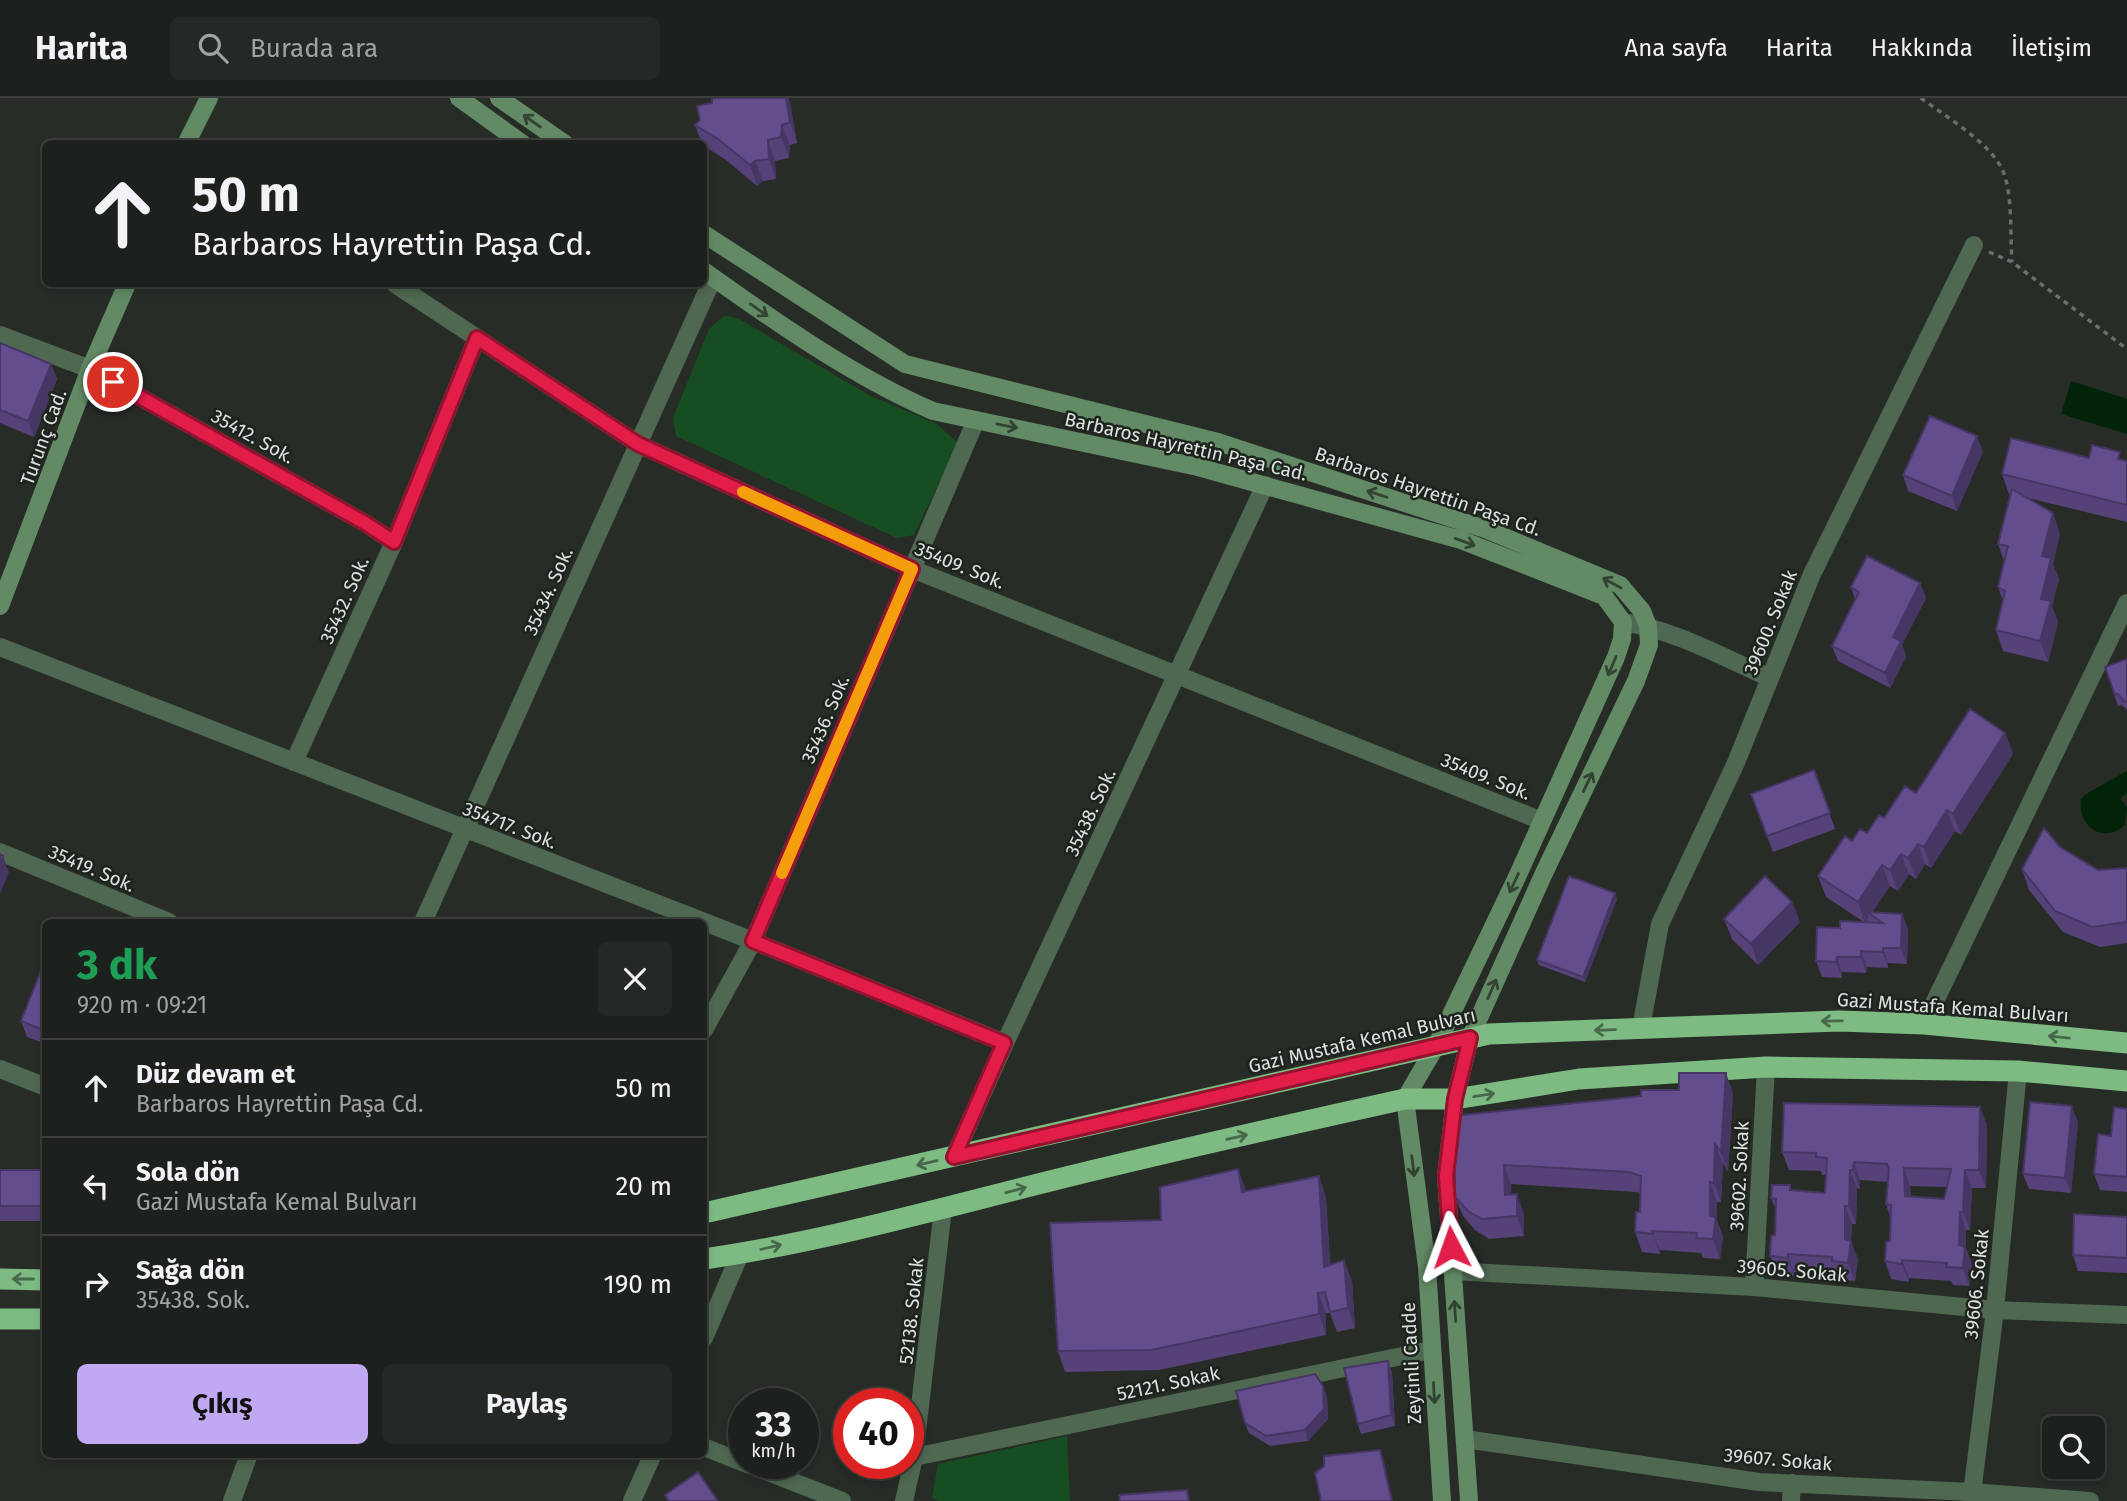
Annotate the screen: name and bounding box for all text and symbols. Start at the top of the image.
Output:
search box [170,17,660,80]
text: Harita [35,28,128,68]
icon: search [194,29,232,67]
text: Burada ara [250,33,378,64]
text: Ana sayfa [1624,34,1728,62]
text: Harita [1766,34,1833,62]
text: Hakkında [1871,34,1973,62]
text: İletişim [2011,34,2092,62]
one-way arrow [523,114,542,128]
text: 50 m [192,165,300,224]
icon: ahead [77,168,168,259]
text: Barbaros Hayrettin Paşa Cd. [192,225,592,263]
one-way arrow [749,303,768,318]
pin [83,352,143,412]
icon: arrive [94,363,132,401]
street label: Turunç Cad. [15,386,71,488]
street label: 35412. Sok. [207,404,298,469]
street label: Barbaros Hayrettin Paşa Cad. [1062,407,1309,486]
one-way arrow [995,420,1018,434]
street label: Barbaros Hayrettin Paşa Cd. [1312,442,1544,541]
one-way arrow [1366,486,1388,499]
one-way arrow [1453,536,1475,549]
street label: 35409. Sok. [912,537,1008,594]
street label: 35434. Sok. [519,544,578,639]
street label: 35432. Sok. [315,553,374,647]
street label: 39600. Sokak [1739,566,1802,678]
one-way arrow [1603,575,1623,589]
one-way arrow [1605,655,1618,676]
street label: 35436. Sok. [797,672,854,767]
street label: 35409. Sok. [1438,748,1534,805]
street label: 35438. Sok. [1060,765,1121,860]
one-way arrow [1581,772,1595,793]
street label: 354717. Sok. [460,797,560,854]
street label: 35419. Sok. [45,840,138,897]
one-way arrow [1506,872,1520,893]
text: 3 dk [77,940,157,990]
button: close [598,942,672,1016]
one-way arrow [1486,978,1499,1000]
street label: Gazi Mustafa Kemal Bulvarı [1836,988,2070,1027]
text: 920 m · 09:21 [77,991,207,1019]
street label: Gazi Mustafa Kemal Bulvarı [1246,1003,1478,1078]
one-way arrow [1821,1014,1844,1028]
one-way arrow [1594,1023,1617,1036]
one-way arrow [2048,1030,2071,1043]
text: Düz devam et [136,1059,295,1090]
icon: ahead [77,1069,115,1107]
text: 50 m [615,1073,672,1104]
one-way arrow [1473,1088,1495,1101]
text: Barbaros Hayrettin Paşa Cd. [136,1090,423,1118]
street label: 39602. Sokak [1725,1120,1754,1231]
one-way arrow [1225,1130,1248,1143]
one-way arrow [1407,1154,1420,1177]
text: Sola dön [136,1157,240,1188]
one-way arrow [916,1157,939,1171]
icon: left [77,1167,115,1205]
text: 20 m [615,1171,672,1202]
one-way arrow [1004,1183,1027,1196]
text: Gazi Mustafa Kemal Bulvarı [136,1188,417,1216]
position arrow [1414,1210,1488,1284]
street label: 39606. Sokak [1959,1228,1994,1340]
one-way arrow [759,1240,782,1254]
street label: 39605. Sokak [1736,1254,1848,1287]
text: Sağa dön [136,1255,245,1286]
street label: 52138. Sokak [894,1256,929,1365]
icon: right [77,1265,115,1303]
text: 190 m [603,1269,672,1300]
one-way arrow [12,1273,35,1286]
text: 35438. Sok. [136,1286,250,1314]
one-way arrow [1448,1300,1461,1323]
street label: Zeytinli Cadde [1397,1301,1426,1425]
street label: 52121. Sokak [1115,1361,1222,1406]
button: Çıkış [77,1364,368,1444]
button: Paylaş [382,1364,672,1444]
one-way arrow [1428,1381,1441,1404]
speed limit sign: 40 [833,1388,924,1479]
text: 33 [755,1403,792,1445]
map controls [2042,1416,2105,1479]
button: search [2042,1416,2105,1479]
text: km/h [751,1440,796,1462]
street label: 39607. Sokak [1723,1443,1833,1476]

